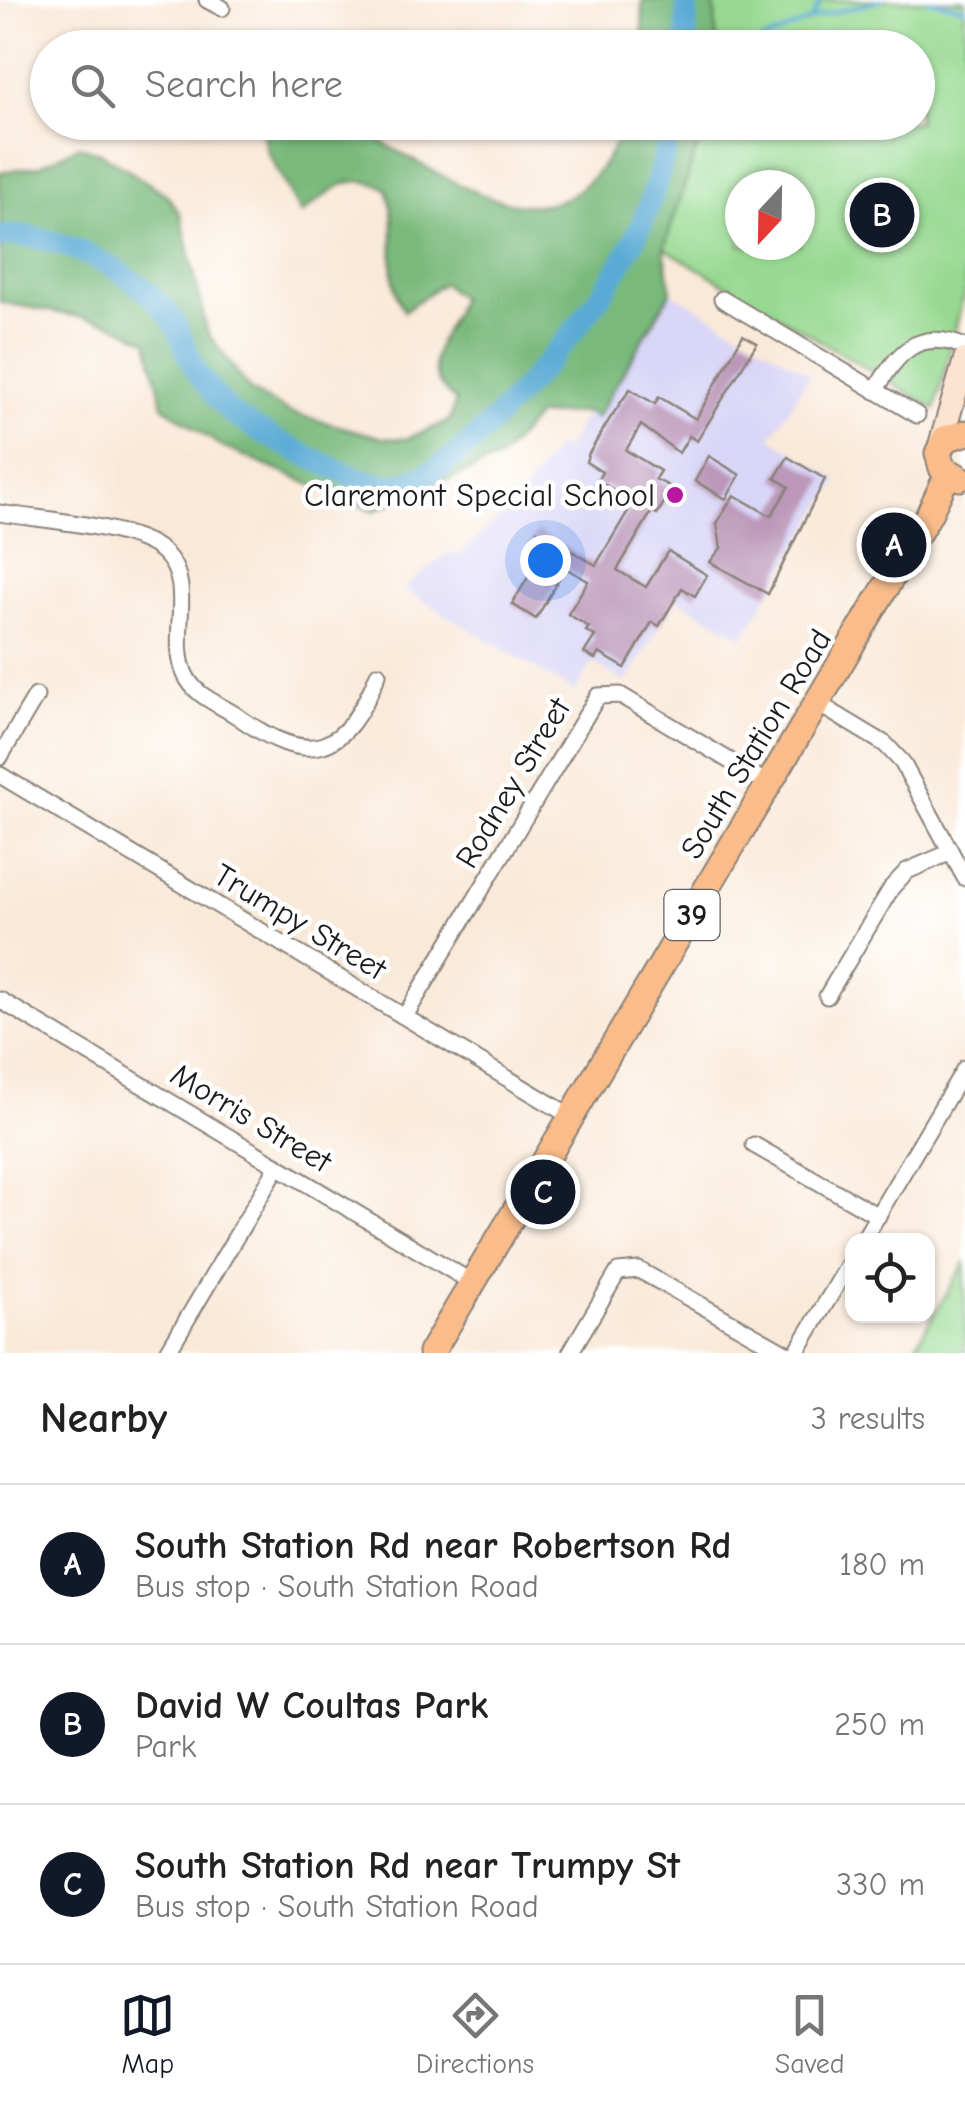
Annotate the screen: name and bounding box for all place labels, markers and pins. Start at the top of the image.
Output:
pin: B [850,178,914,252]
place label: Claremont Special School [304,477,655,514]
marker: Claremont Special School [664,484,686,506]
pin: A [862,508,926,582]
pin: C [510,1154,576,1230]

